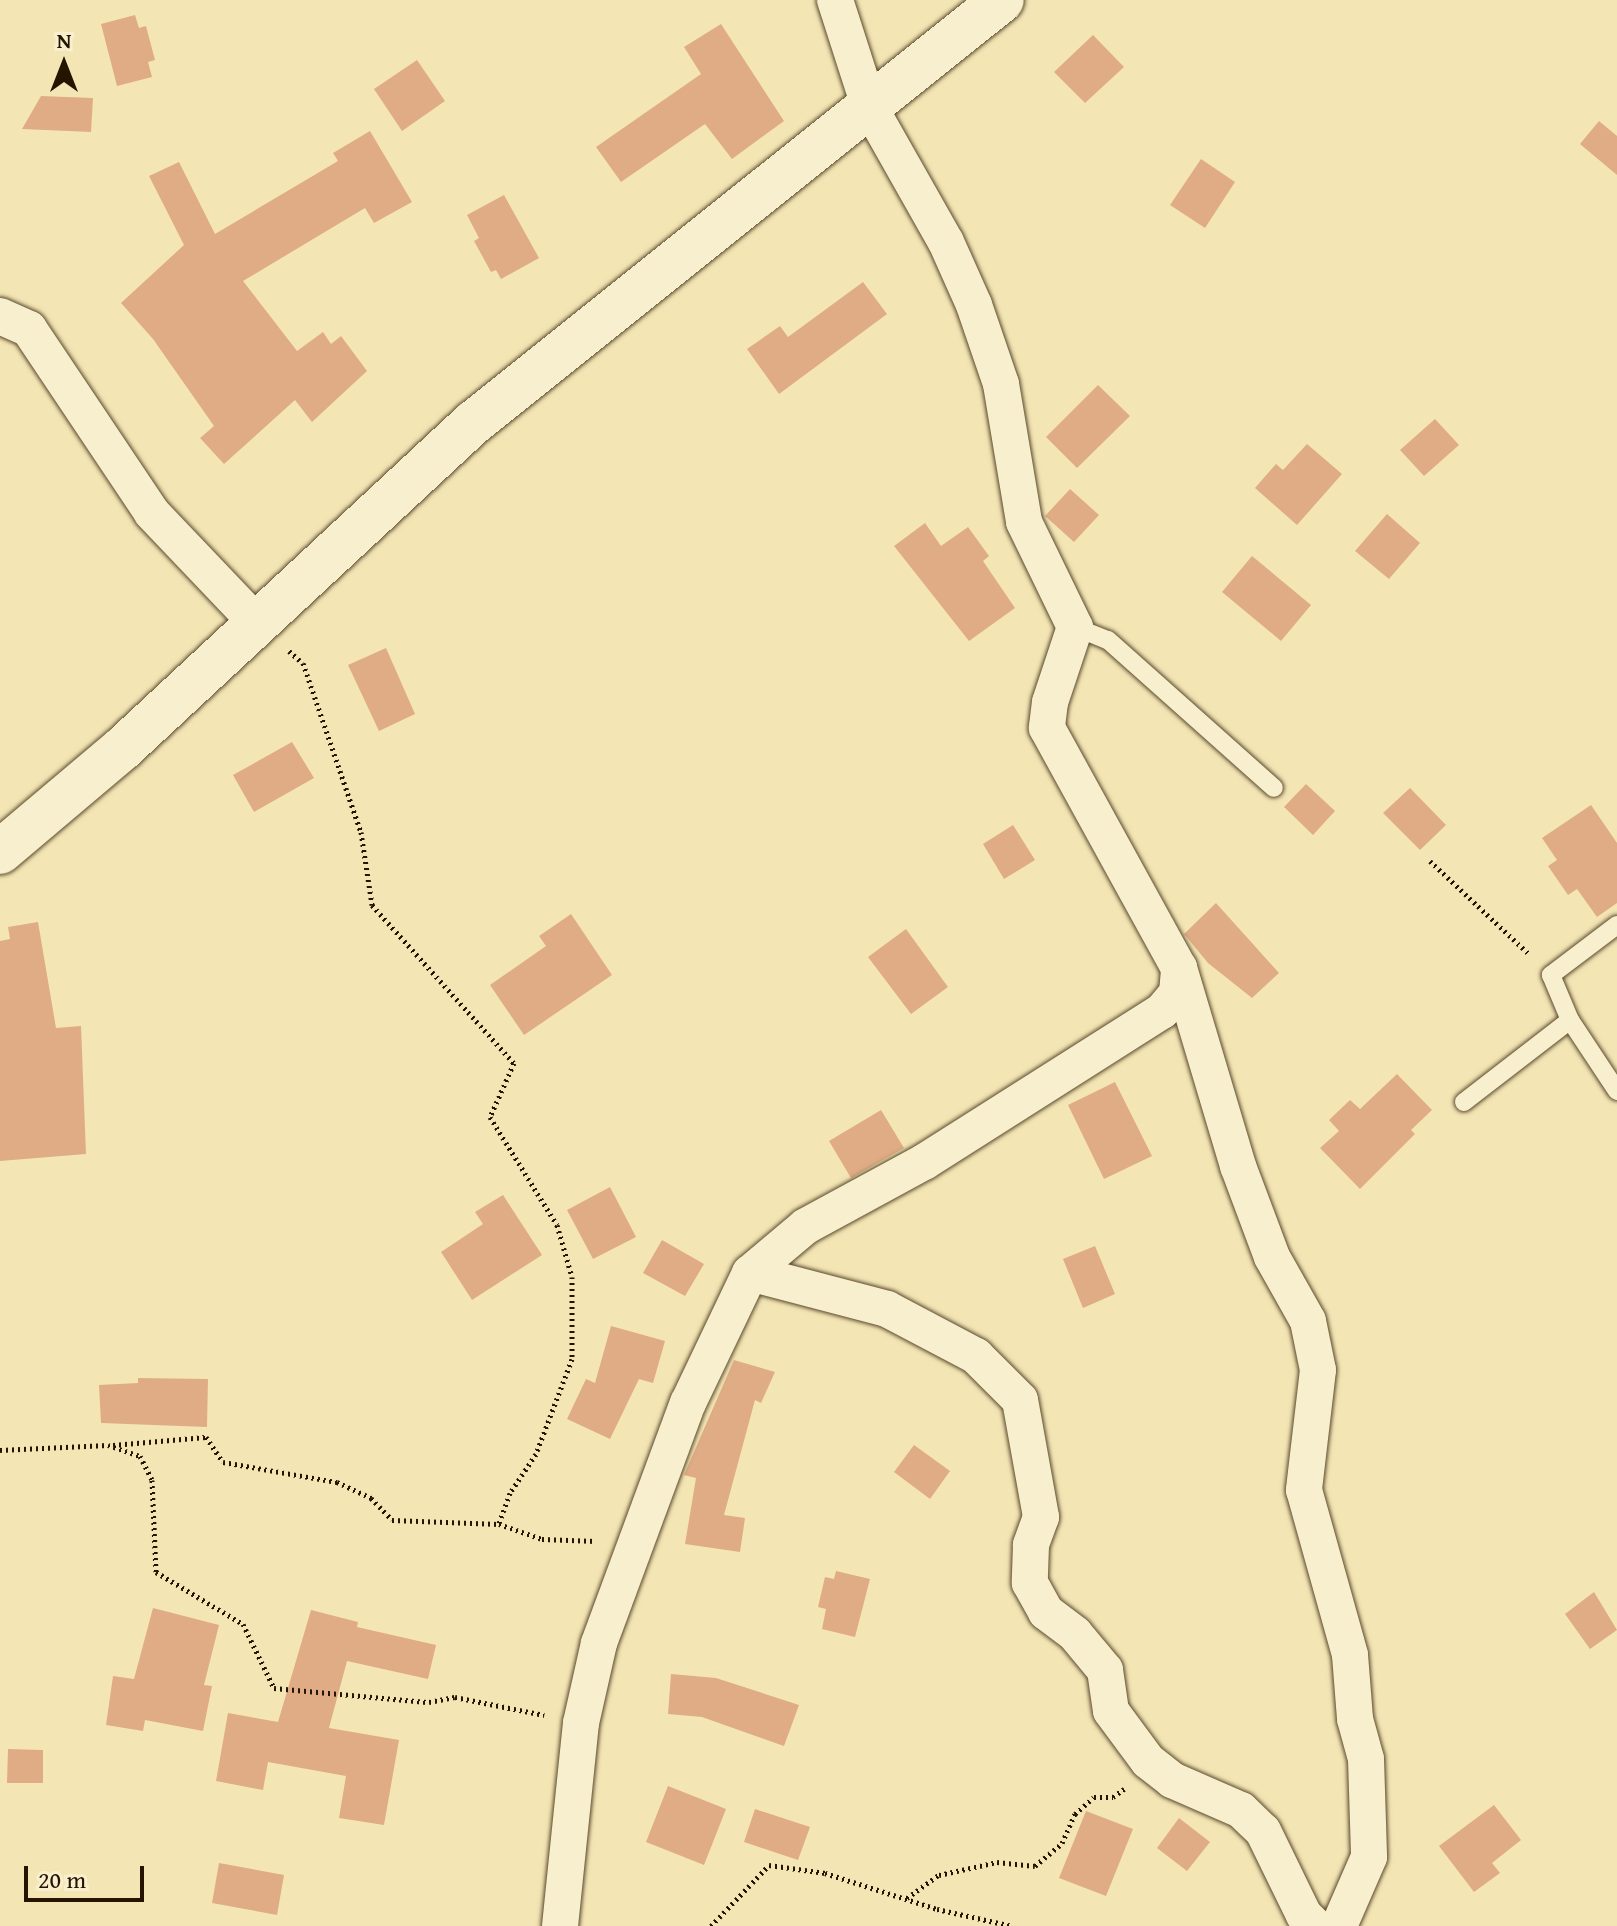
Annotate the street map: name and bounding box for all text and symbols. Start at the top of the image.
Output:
north arrow [24,24,104,104]
text: N [57,24,71,56]
scale bar [28,1850,148,1900]
text: 20 m [38,1862,86,1897]

